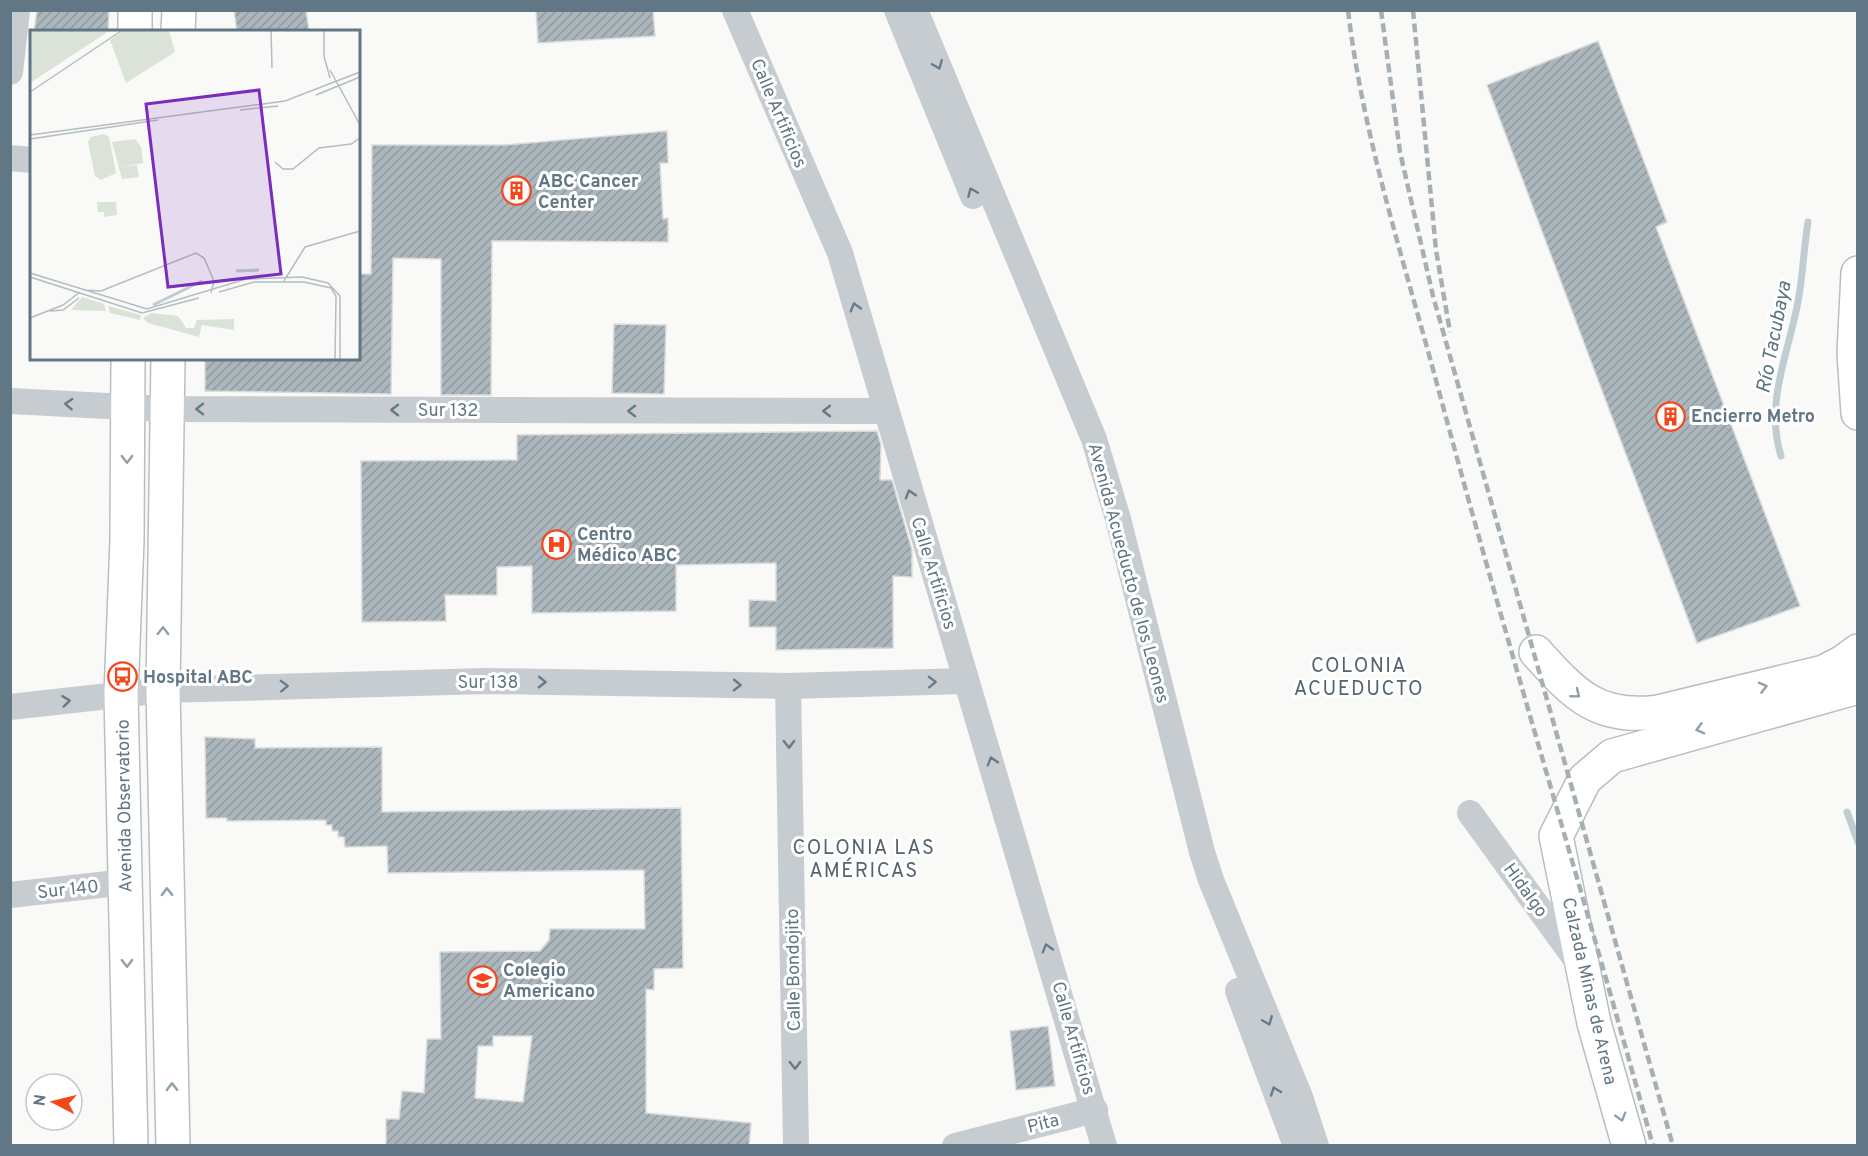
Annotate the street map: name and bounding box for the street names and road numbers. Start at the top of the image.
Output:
street label: Calle Artificios [744,55,811,172]
street label: Sur 132 [418,400,478,423]
street label: Avenida Acueducto de los Leones [1082,441,1173,706]
street label: Calle Artificios [905,514,961,633]
street label: Sur 138 [458,672,518,695]
street label: Avenida Observatorio [112,719,139,893]
street label: Hidalgo [1497,859,1552,923]
street label: Sur 140 [36,876,100,905]
street label: Calzada Minas de Arena [1556,895,1621,1087]
street label: Calle Bondojito [782,908,807,1032]
street label: Calle Artificios [1045,979,1100,1098]
street label: Pita [1025,1109,1062,1139]

